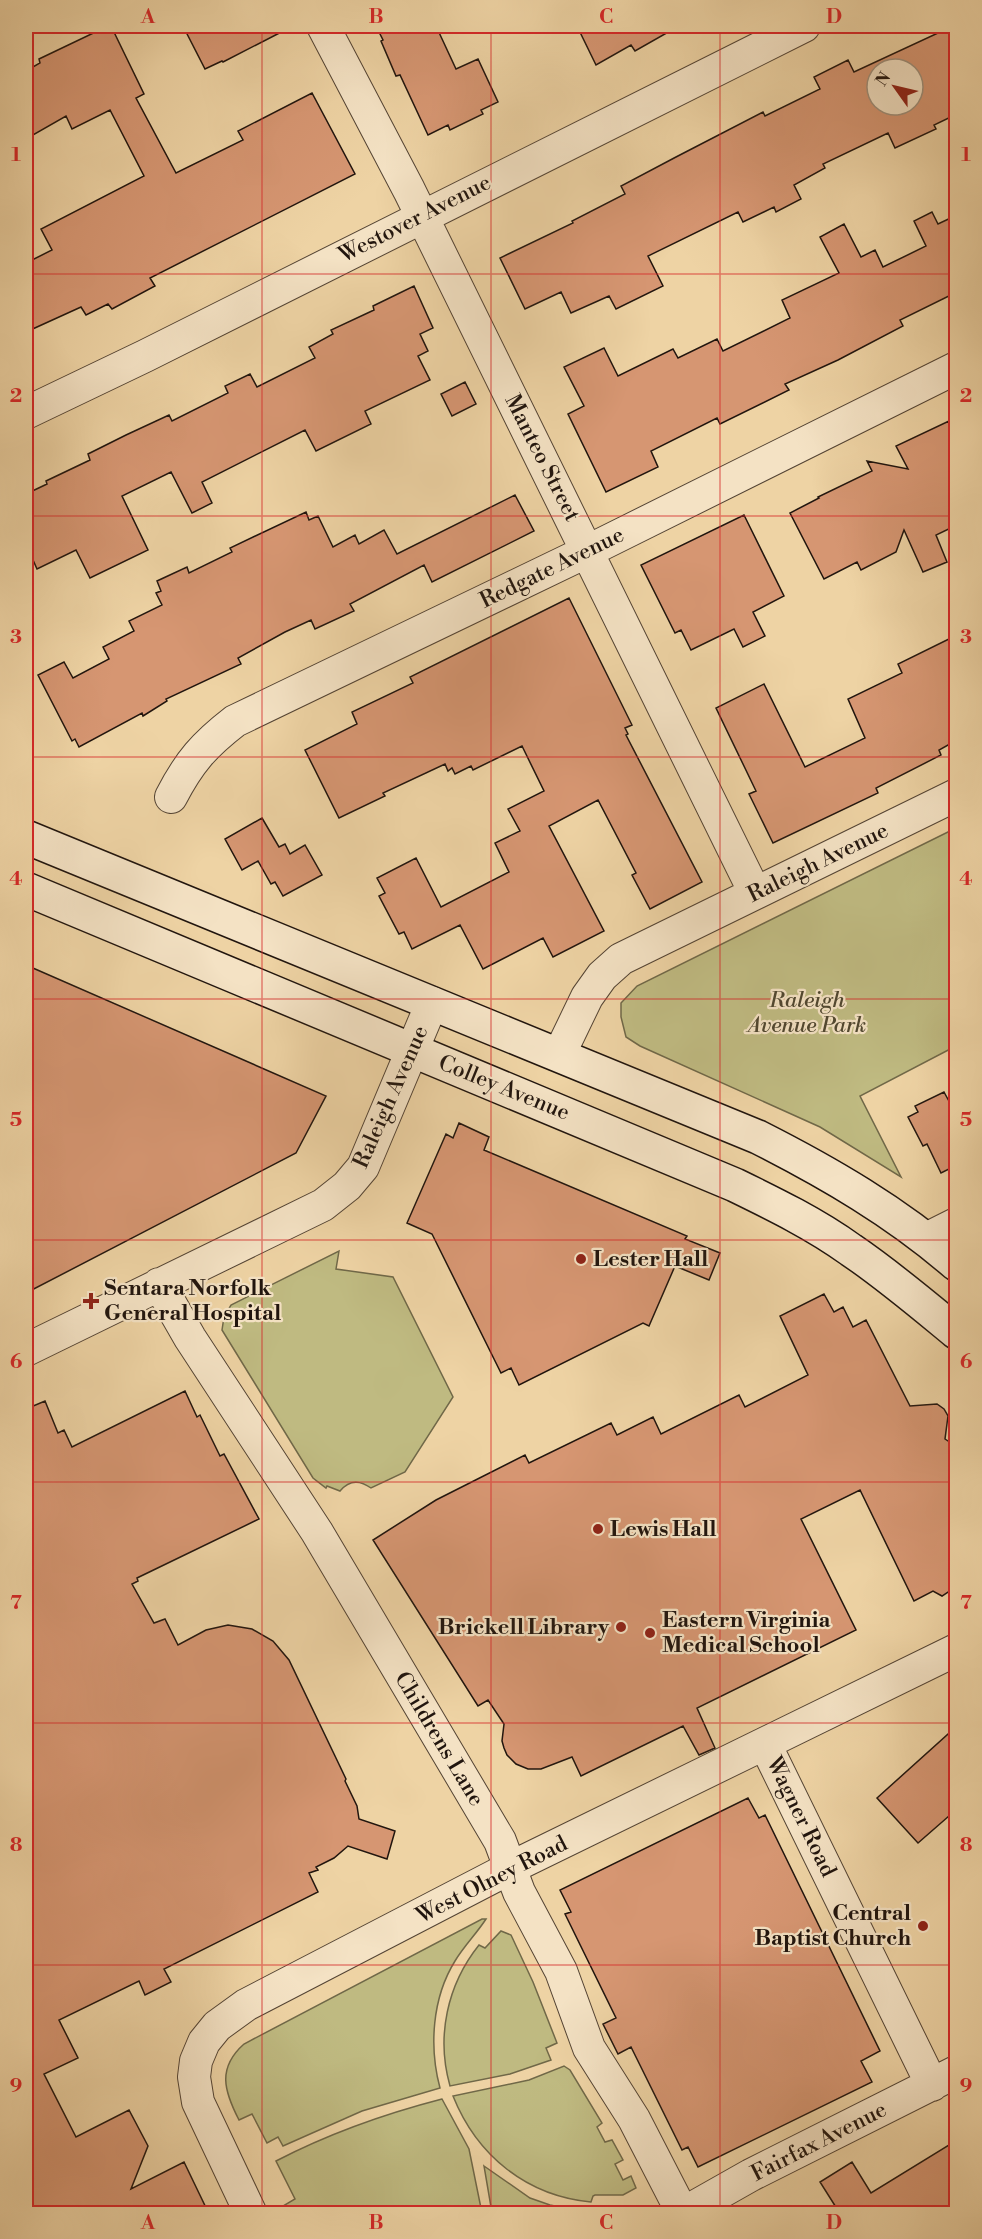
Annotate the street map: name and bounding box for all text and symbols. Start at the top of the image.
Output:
text: A [140,5,156,30]
text: B [368,5,384,30]
text: C [599,5,613,30]
text: D [826,5,842,30]
north arrow [865,57,925,117]
text: N [872,68,895,90]
text: 1 [11,143,21,168]
text: 1 [961,143,971,168]
street label: Westover Avenue [333,169,496,269]
text: 2 [10,384,22,409]
text: 2 [960,384,972,409]
street label: Manteo Street [498,390,586,526]
street label: Redgate Avenue [476,521,628,615]
text: 3 [10,625,22,650]
text: 3 [960,625,972,650]
street label: Raleigh Avenue [743,817,893,909]
text: 4 [9,867,23,892]
text: 4 [959,867,973,892]
park label: Raleigh Avenue Park [746,987,866,1039]
street label: Raleigh Avenue [347,1021,435,1173]
street label: Colley Avenue [434,1049,574,1127]
text: 5 [10,1108,22,1133]
text: 5 [960,1108,972,1133]
place label: Lester Hall [593,1246,708,1273]
marker: Lester Hall [574,1252,588,1266]
place label: Sentara Norfolk General Hospital [104,1275,281,1327]
marker: Sentara Norfolk General Hospital [82,1292,100,1310]
text: 6 [10,1350,23,1375]
text: 6 [960,1350,973,1375]
place label: Lewis Hall [610,1516,717,1543]
marker: Lewis Hall [591,1522,605,1536]
text: 7 [10,1591,22,1616]
text: 7 [960,1591,972,1616]
place label: Eastern Virginia Medical School [662,1607,832,1659]
place label: Brickell Library [438,1614,610,1641]
marker: Brickell Library [614,1620,628,1634]
marker: Eastern Virginia Medical School [643,1626,657,1640]
street label: Childrens Lane [388,1667,490,1811]
street label: Wagner Road [760,1752,842,1882]
street label: West Olney Road [411,1830,572,1930]
text: 8 [10,1833,23,1858]
text: 8 [960,1833,973,1858]
place label: Central Baptist Church [754,1900,911,1952]
marker: Central Baptist Church [916,1919,930,1933]
text: 9 [10,2074,22,2099]
text: 9 [960,2074,972,2099]
street label: Fairfax Avenue [747,2096,891,2188]
text: A [140,2211,156,2236]
text: B [368,2211,384,2236]
text: C [599,2211,613,2236]
text: D [826,2211,842,2236]

